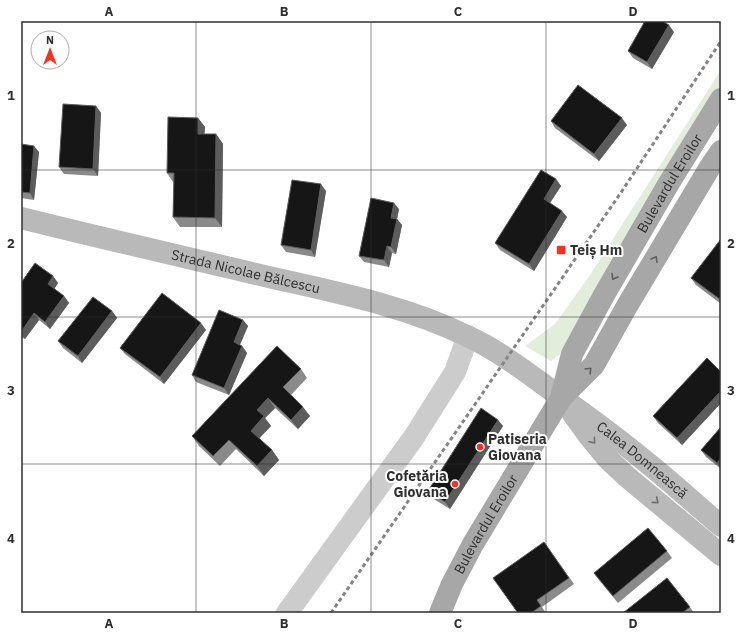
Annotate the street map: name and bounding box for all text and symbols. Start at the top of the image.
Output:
text: A [105,3,114,20]
text: B [280,3,289,20]
text: C [454,3,463,20]
text: D [628,3,638,20]
north arrow [30,30,70,70]
text: N [46,33,54,47]
text: 1 [7,87,15,104]
text: 1 [727,87,735,104]
street label: Bulevardul Eroilor [633,130,706,236]
text: 2 [7,235,15,252]
text: 2 [727,235,735,252]
place label: Teiș Hm [570,241,622,259]
marker: Teiș Hm [555,244,567,256]
street label: Strada Nicolae Bălcescu [170,245,322,297]
one-way arrow [651,256,658,263]
one-way arrow [612,272,619,280]
one-way arrow [584,367,592,375]
text: 3 [7,382,15,399]
text: 3 [727,382,735,399]
street label: Calea Domnească [593,417,692,503]
place label: Patiseria Giovana [488,430,547,464]
one-way arrow [588,436,595,443]
marker: Patiseria Giovana [475,442,485,452]
place label: Cofetăria Giovana [386,467,447,501]
street label: Bulevardul Eroilor [450,471,522,577]
marker: Cofetăria Giovana [450,479,460,489]
one-way arrow [652,497,659,504]
text: 4 [7,530,15,547]
text: 4 [727,530,735,547]
text: A [105,615,114,632]
text: B [280,615,289,632]
text: C [454,615,463,632]
text: D [628,615,638,632]

